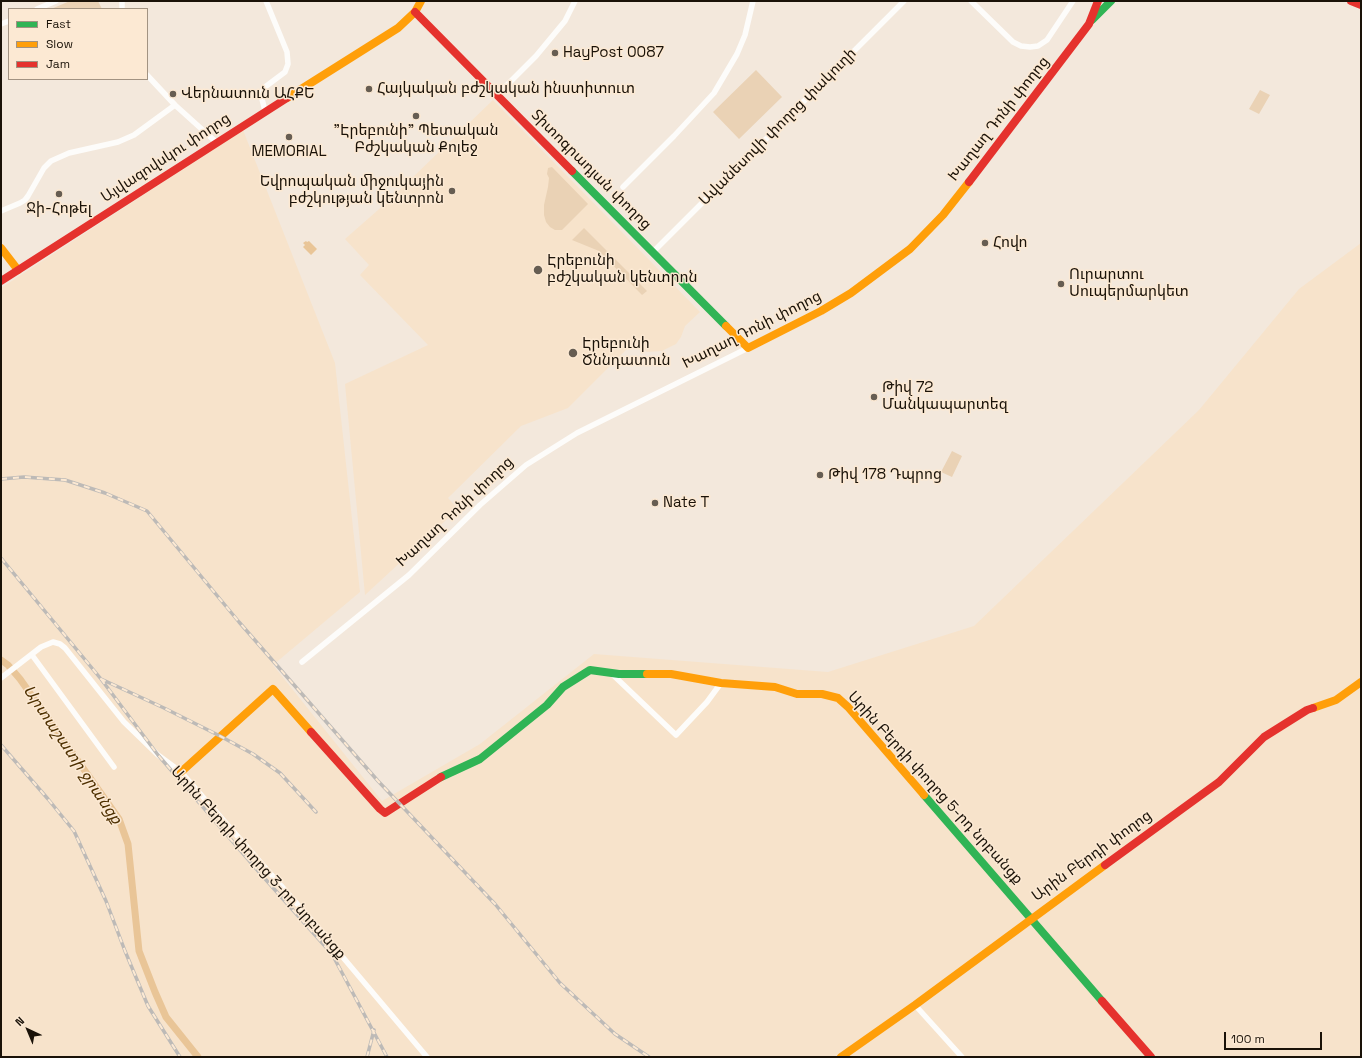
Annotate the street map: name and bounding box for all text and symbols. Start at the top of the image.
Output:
legend [8,8,148,80]
text: Fast [46,16,71,32]
text: Slow [46,36,73,52]
place label: HayPost 0087 [563,44,664,62]
street label: Ավանեսովի փողոց փակուղի [696,45,860,209]
marker: HayPost 0087 [550,48,560,58]
street label: Խաղաղ Դոնի փողոց [945,53,1053,185]
text: Jam [46,56,70,72]
place label: Հայկական բժշկական ինստիտուտ [377,80,635,98]
marker: Հայկական բժշկական ինստիտուտ [364,84,374,94]
place label: Վերնատուն ԱՀՔԵ [181,85,314,103]
marker: Վերնատուն ԱՀՔԵ [168,89,178,99]
street label: Տիտոգրադյան փողոց [527,106,655,234]
street label: Այվազովսկու փողոց [98,109,234,207]
marker: "Էրեբունի" Պետական Բժշկական Քոլեջ [411,111,421,121]
place label: "Էրեբունի" Պետական Բժշկական Քոլեջ [334,122,498,157]
marker: MEMORIAL [284,132,294,142]
place label: MEMORIAL [251,143,327,161]
place label: Եվրոպական միջուկային բժշկության կենտրոն [260,173,444,208]
marker: Եվրոպական միջուկային բժշկության կենտրոն [447,186,457,196]
marker: Ջի-Հոթել [54,189,64,199]
place label: Ջի-Հոթել [26,200,92,218]
place label: Հովո [993,234,1027,252]
marker: Հովո [980,238,990,248]
place label: Էրեբունի բժշկական կենտրոն [547,252,697,287]
marker: Էրեբունի բժշկական կենտրոն [532,264,544,276]
place label: Ուրարտու Սուպերմարկետ [1069,266,1189,301]
marker: Ուրարտու Սուպերմարկետ [1056,279,1066,289]
street label: Խաղաղ Դոնի փողոց [680,287,824,373]
place label: Էրեբունի Ծննդատուն [582,335,671,370]
marker: Էրեբունի Ծննդատուն [567,347,579,359]
place label: Թիվ 72 Մանկապարտեզ [882,379,1008,414]
marker: Թիվ 72 Մանկապարտեզ [869,392,879,402]
street label: Խաղաղ Դոնի փողոց [393,453,517,571]
place label: Թիվ 178 Դպրոց [828,466,942,484]
marker: Թիվ 178 Դպրոց [815,470,825,480]
place label: Nate T [663,494,709,512]
marker: Nate T [650,498,660,508]
water label: Արտաշատի ջրանցք [18,682,126,828]
street label: Արին Բերդի փողոց 5-րդ նրբանցք [844,688,1026,888]
street label: Արին Բերդի փողոց 3-րդ նրբանցք [167,763,349,963]
street label: Արին Բերդի փողոց [1029,807,1155,905]
north arrow [8,1010,48,1050]
text: N [12,1014,27,1029]
scale bar [1226,1024,1324,1050]
text: 100 m [1231,1031,1265,1047]

